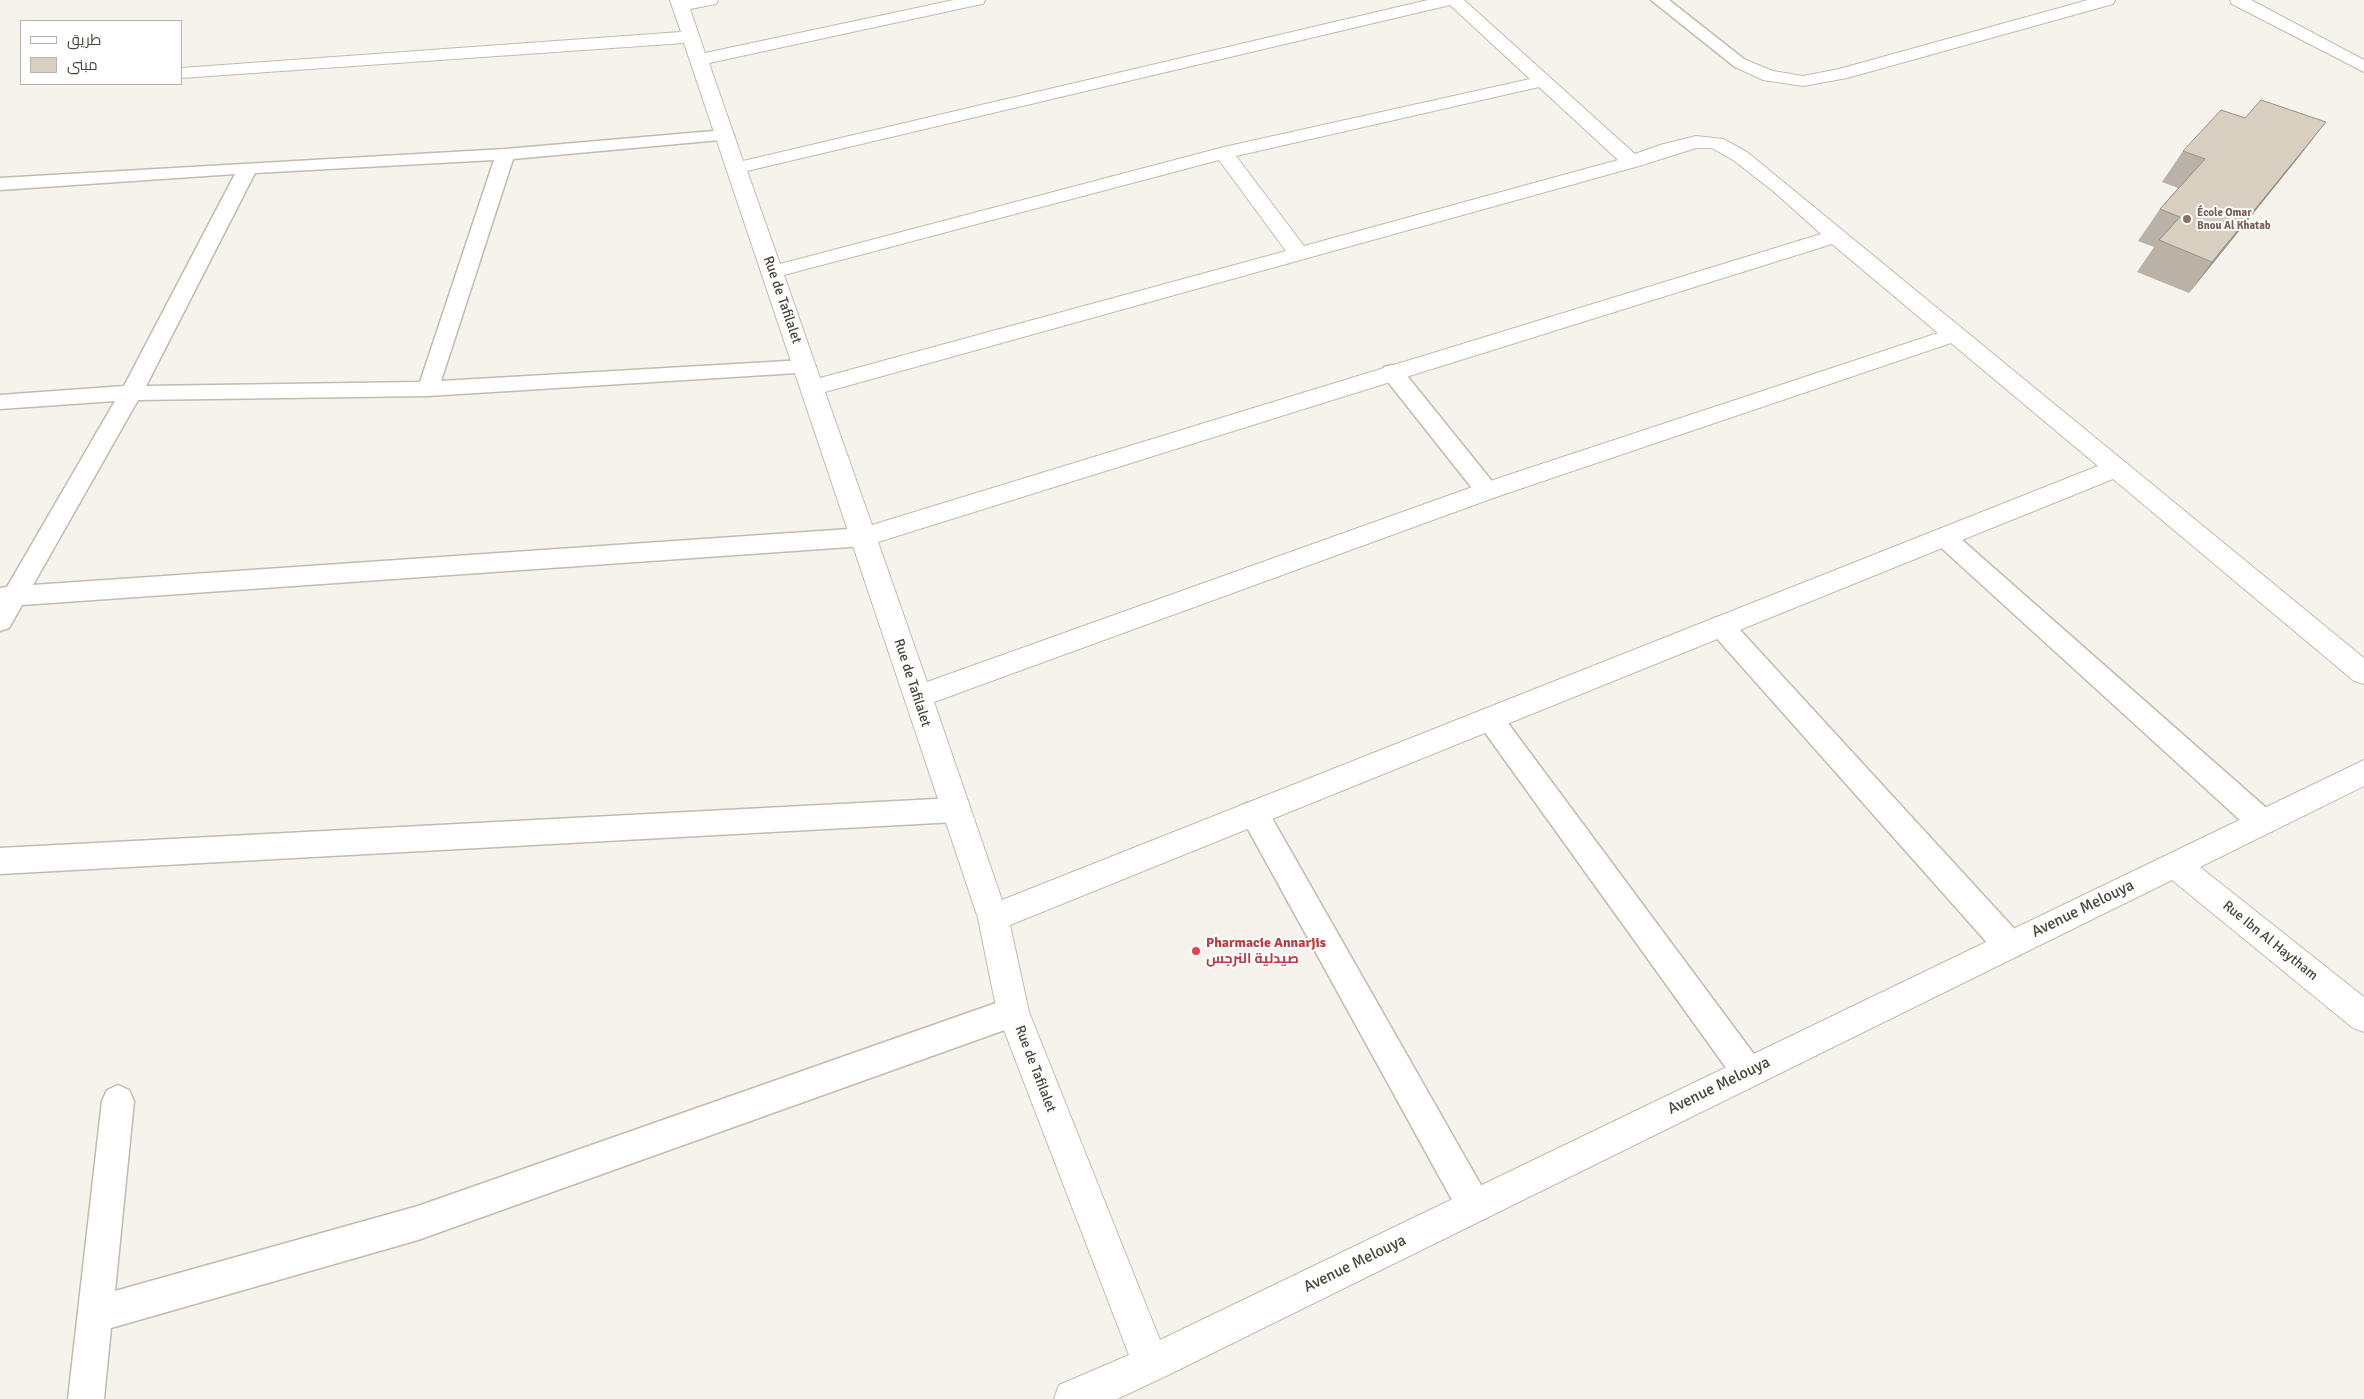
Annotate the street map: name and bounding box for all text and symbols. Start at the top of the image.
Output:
legend [20,20,182,85]
text: طريق [67,31,101,49]
text: مبنى [67,56,98,74]
place label: École Omar Bnou Al Khatab [2197,206,2271,232]
marker: École Omar Bnou Al Khatab [2181,213,2193,225]
street label: Rue de Tafilalet [759,254,805,346]
street label: Rue de Tafilalet [890,637,934,729]
street label: Avenue Melouya [2029,876,2137,942]
street label: Rue Ibn Al Haytham [2219,898,2321,984]
place label: Pharmacie Annarjis صيدلية النرجس [1206,935,1326,968]
marker: Pharmacie Annarjis صيدلية النرجس [1190,945,1202,957]
street label: Rue de Tafilalet [1011,1023,1059,1115]
street label: Avenue Melouya [1665,1053,1773,1119]
street label: Avenue Melouya [1301,1231,1409,1297]

